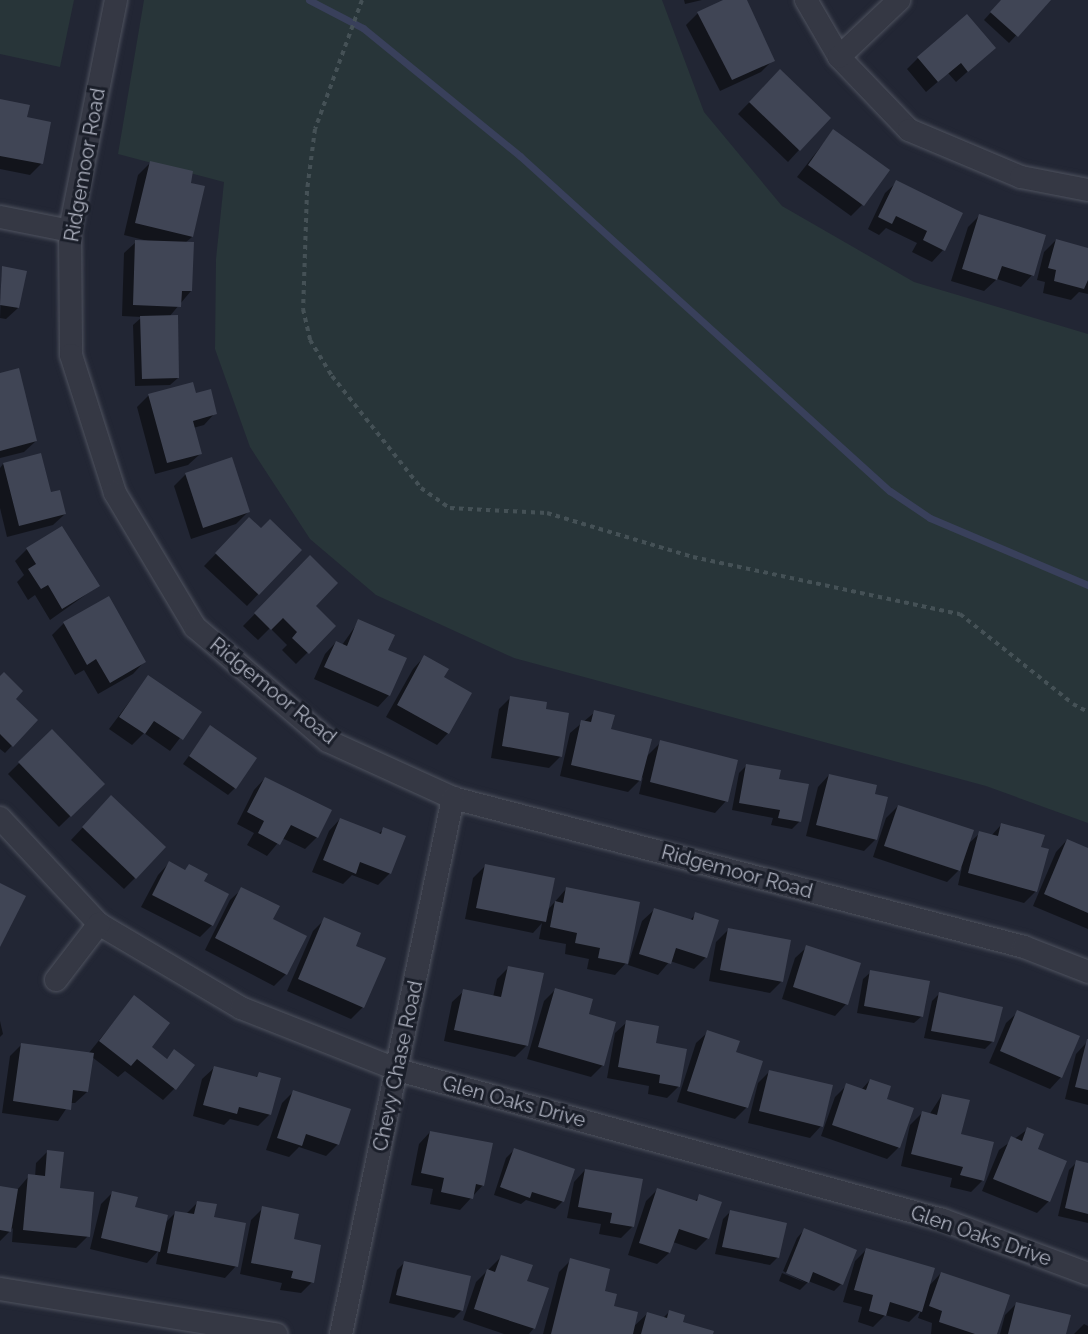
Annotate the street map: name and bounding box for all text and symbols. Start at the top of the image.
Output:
street label: Ridgemoor Road [60,86,110,244]
street label: Ridgemoor Road [205,633,341,749]
street label: Ridgemoor Road [658,840,816,904]
street label: Chevy Chase Road [368,978,428,1154]
street label: Glen Oaks Drive [440,1071,588,1133]
street label: Glen Oaks Drive [908,1201,1054,1271]

